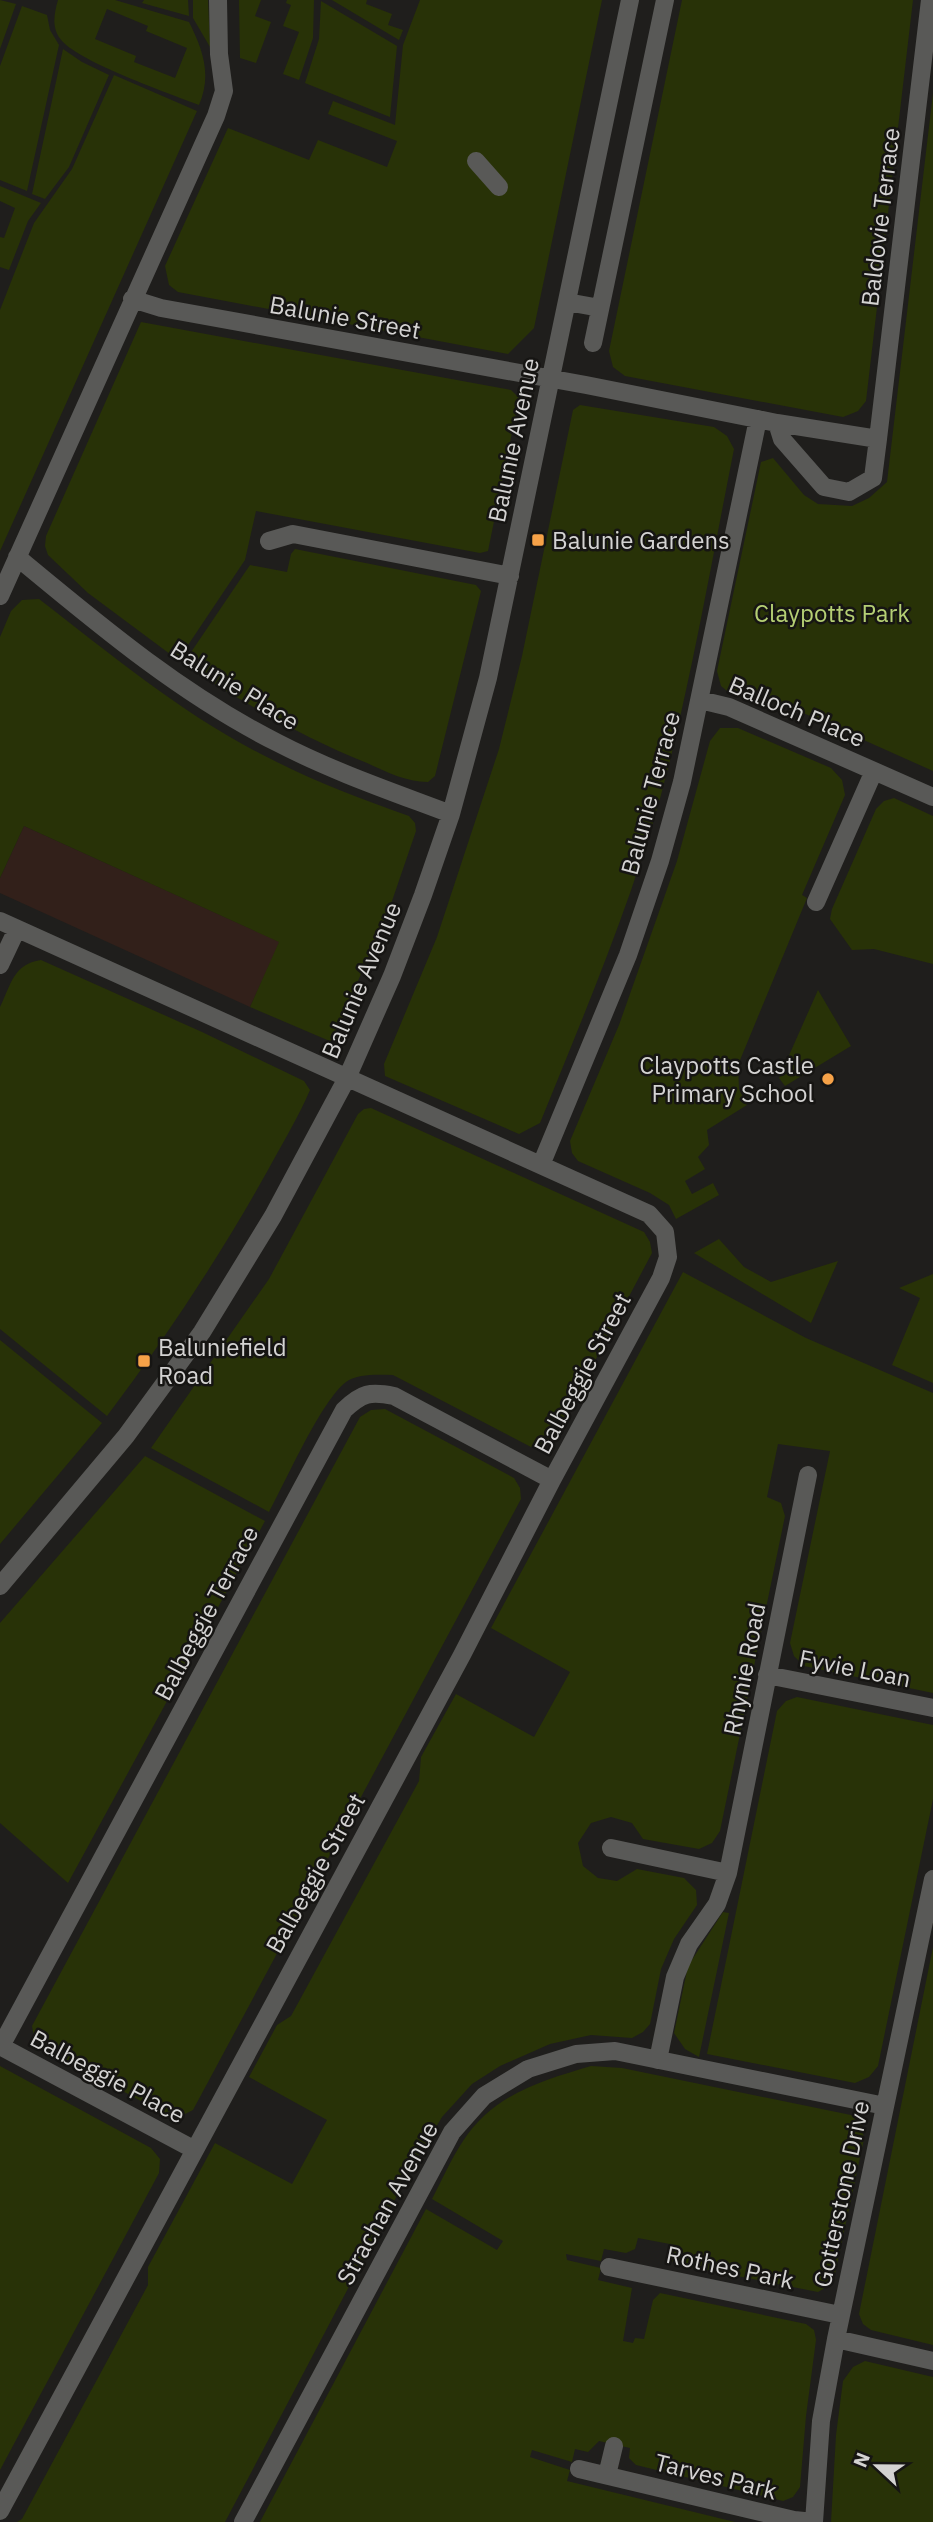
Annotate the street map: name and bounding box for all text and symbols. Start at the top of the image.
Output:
street label: Baldovie Terrace [853,126,907,308]
street label: Balunie Street [267,288,423,346]
street label: Balunie Avenue [480,355,546,525]
place label: Balunie Gardens [552,524,730,556]
marker: Balunie Gardens [530,532,546,548]
park label: Claypotts Park [754,597,910,629]
street label: Balunie Place [165,633,305,737]
street label: Balloch Place [724,668,870,754]
street label: Balunie Terrace [613,708,687,878]
street label: Balunie Avenue [314,897,408,1063]
place label: Claypotts Castle Primary School [639,1049,814,1109]
marker: Claypotts Castle Primary School [820,1071,836,1087]
street label: Balbeggie Street [526,1287,638,1459]
place label: Baluniefield Road [158,1331,287,1391]
marker: Baluniefield Road [136,1353,152,1369]
street label: Balbeggie Terrace [147,1520,265,1706]
street label: Rhynie Road [715,1600,773,1738]
street label: Fyvie Loan [796,1641,914,1695]
street label: Balbeggie Street [258,1787,372,1959]
street label: Balbeggie Place [25,2022,191,2130]
street label: Gotterstone Drive [806,2098,876,2290]
street label: Strachan Avenue [329,2116,445,2290]
street label: Rothes Park [663,2238,797,2296]
north arrow [842,2431,912,2501]
street label: Tarves Park [652,2445,781,2507]
text: N [848,2449,875,2471]

